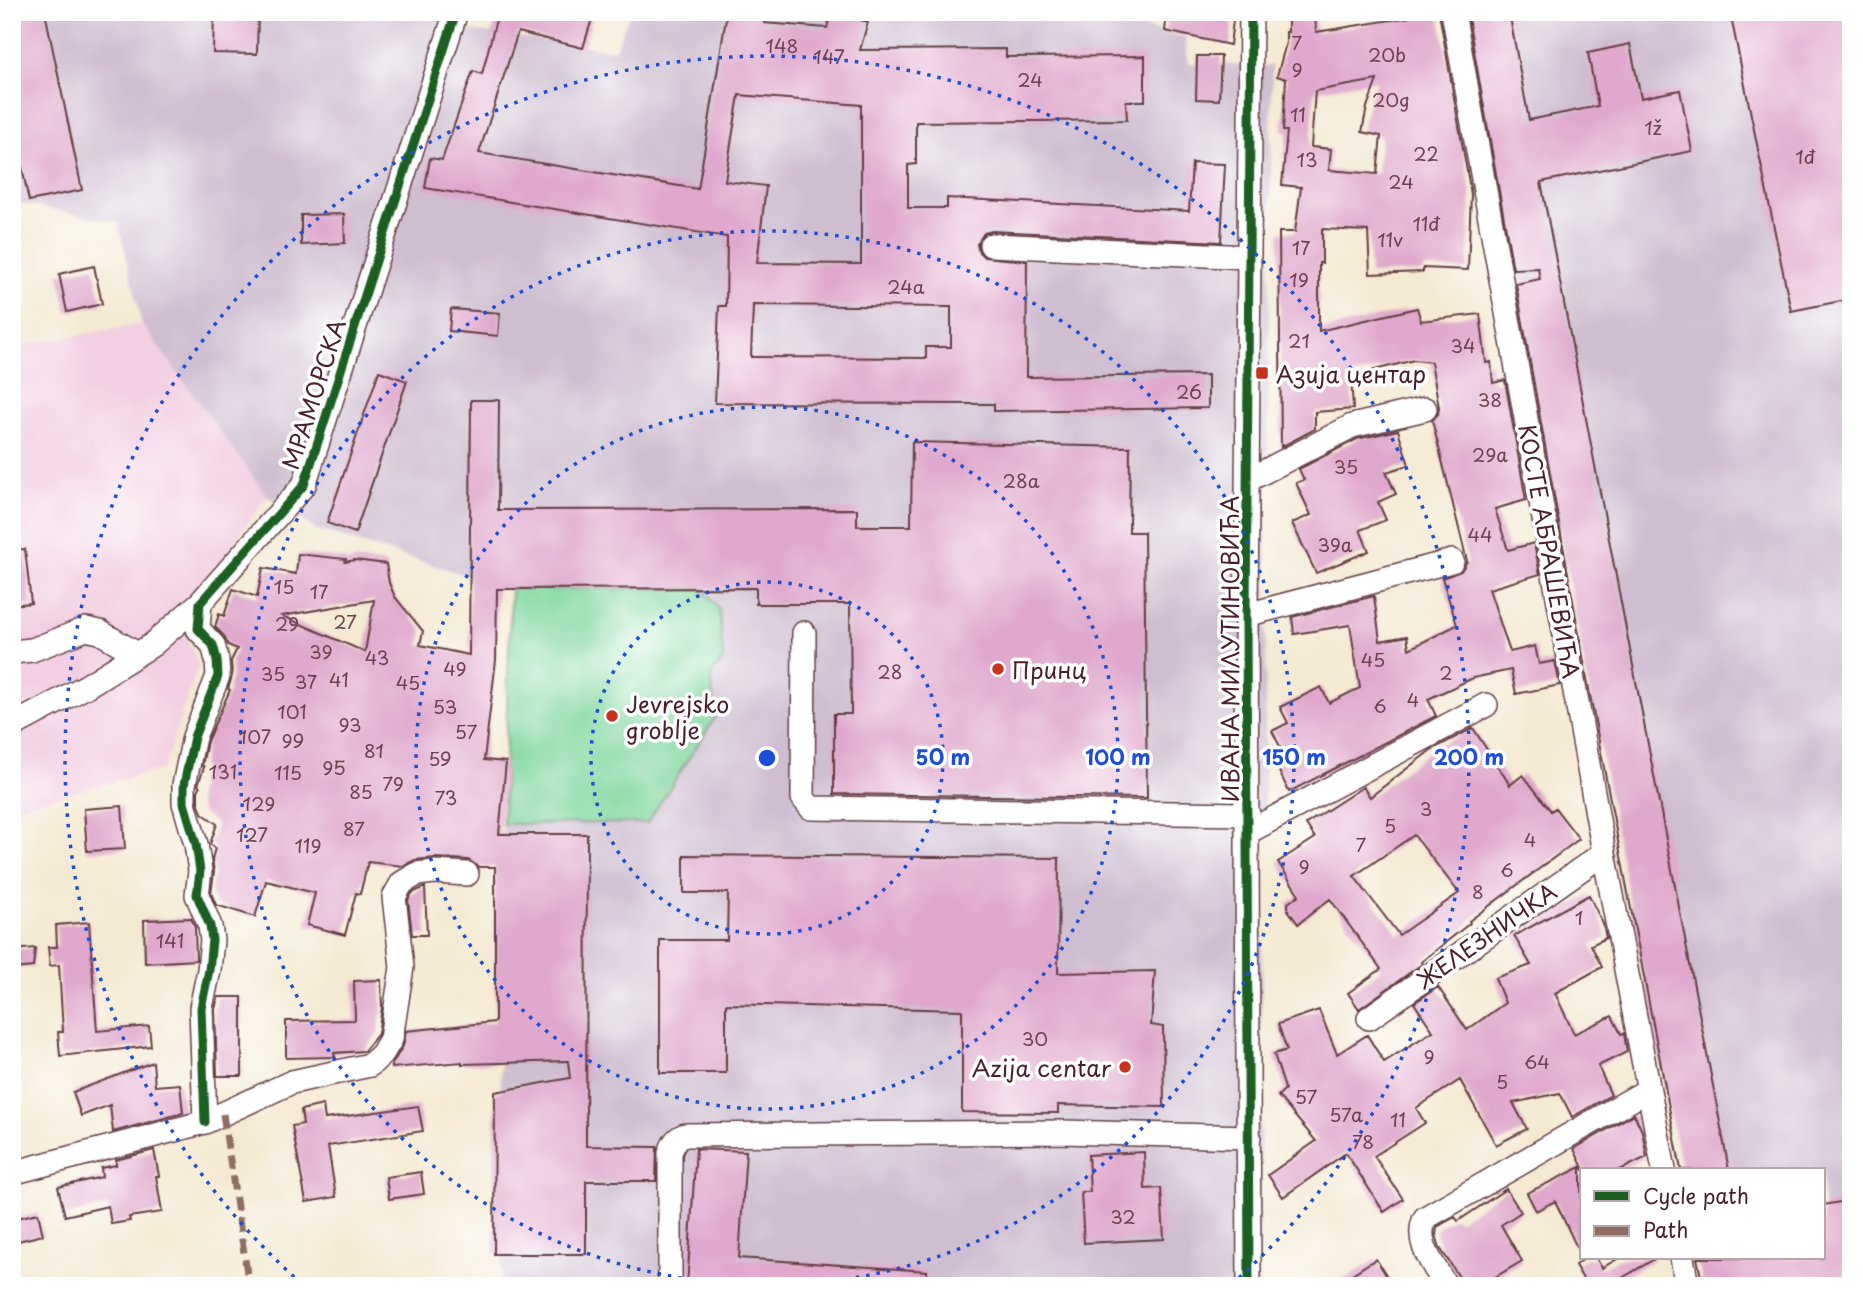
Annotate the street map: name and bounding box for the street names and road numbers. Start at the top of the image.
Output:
street label: МРАМОРСКА [272,314,354,474]
street label: КОСТЕ АБРАШЕВИЋА [1510,421,1590,681]
street label: ИВАНА МИЛУТИНОВИЋА [1212,496,1247,802]
street label: ЖЕЛЕЗНИЧКА [1409,874,1563,996]

